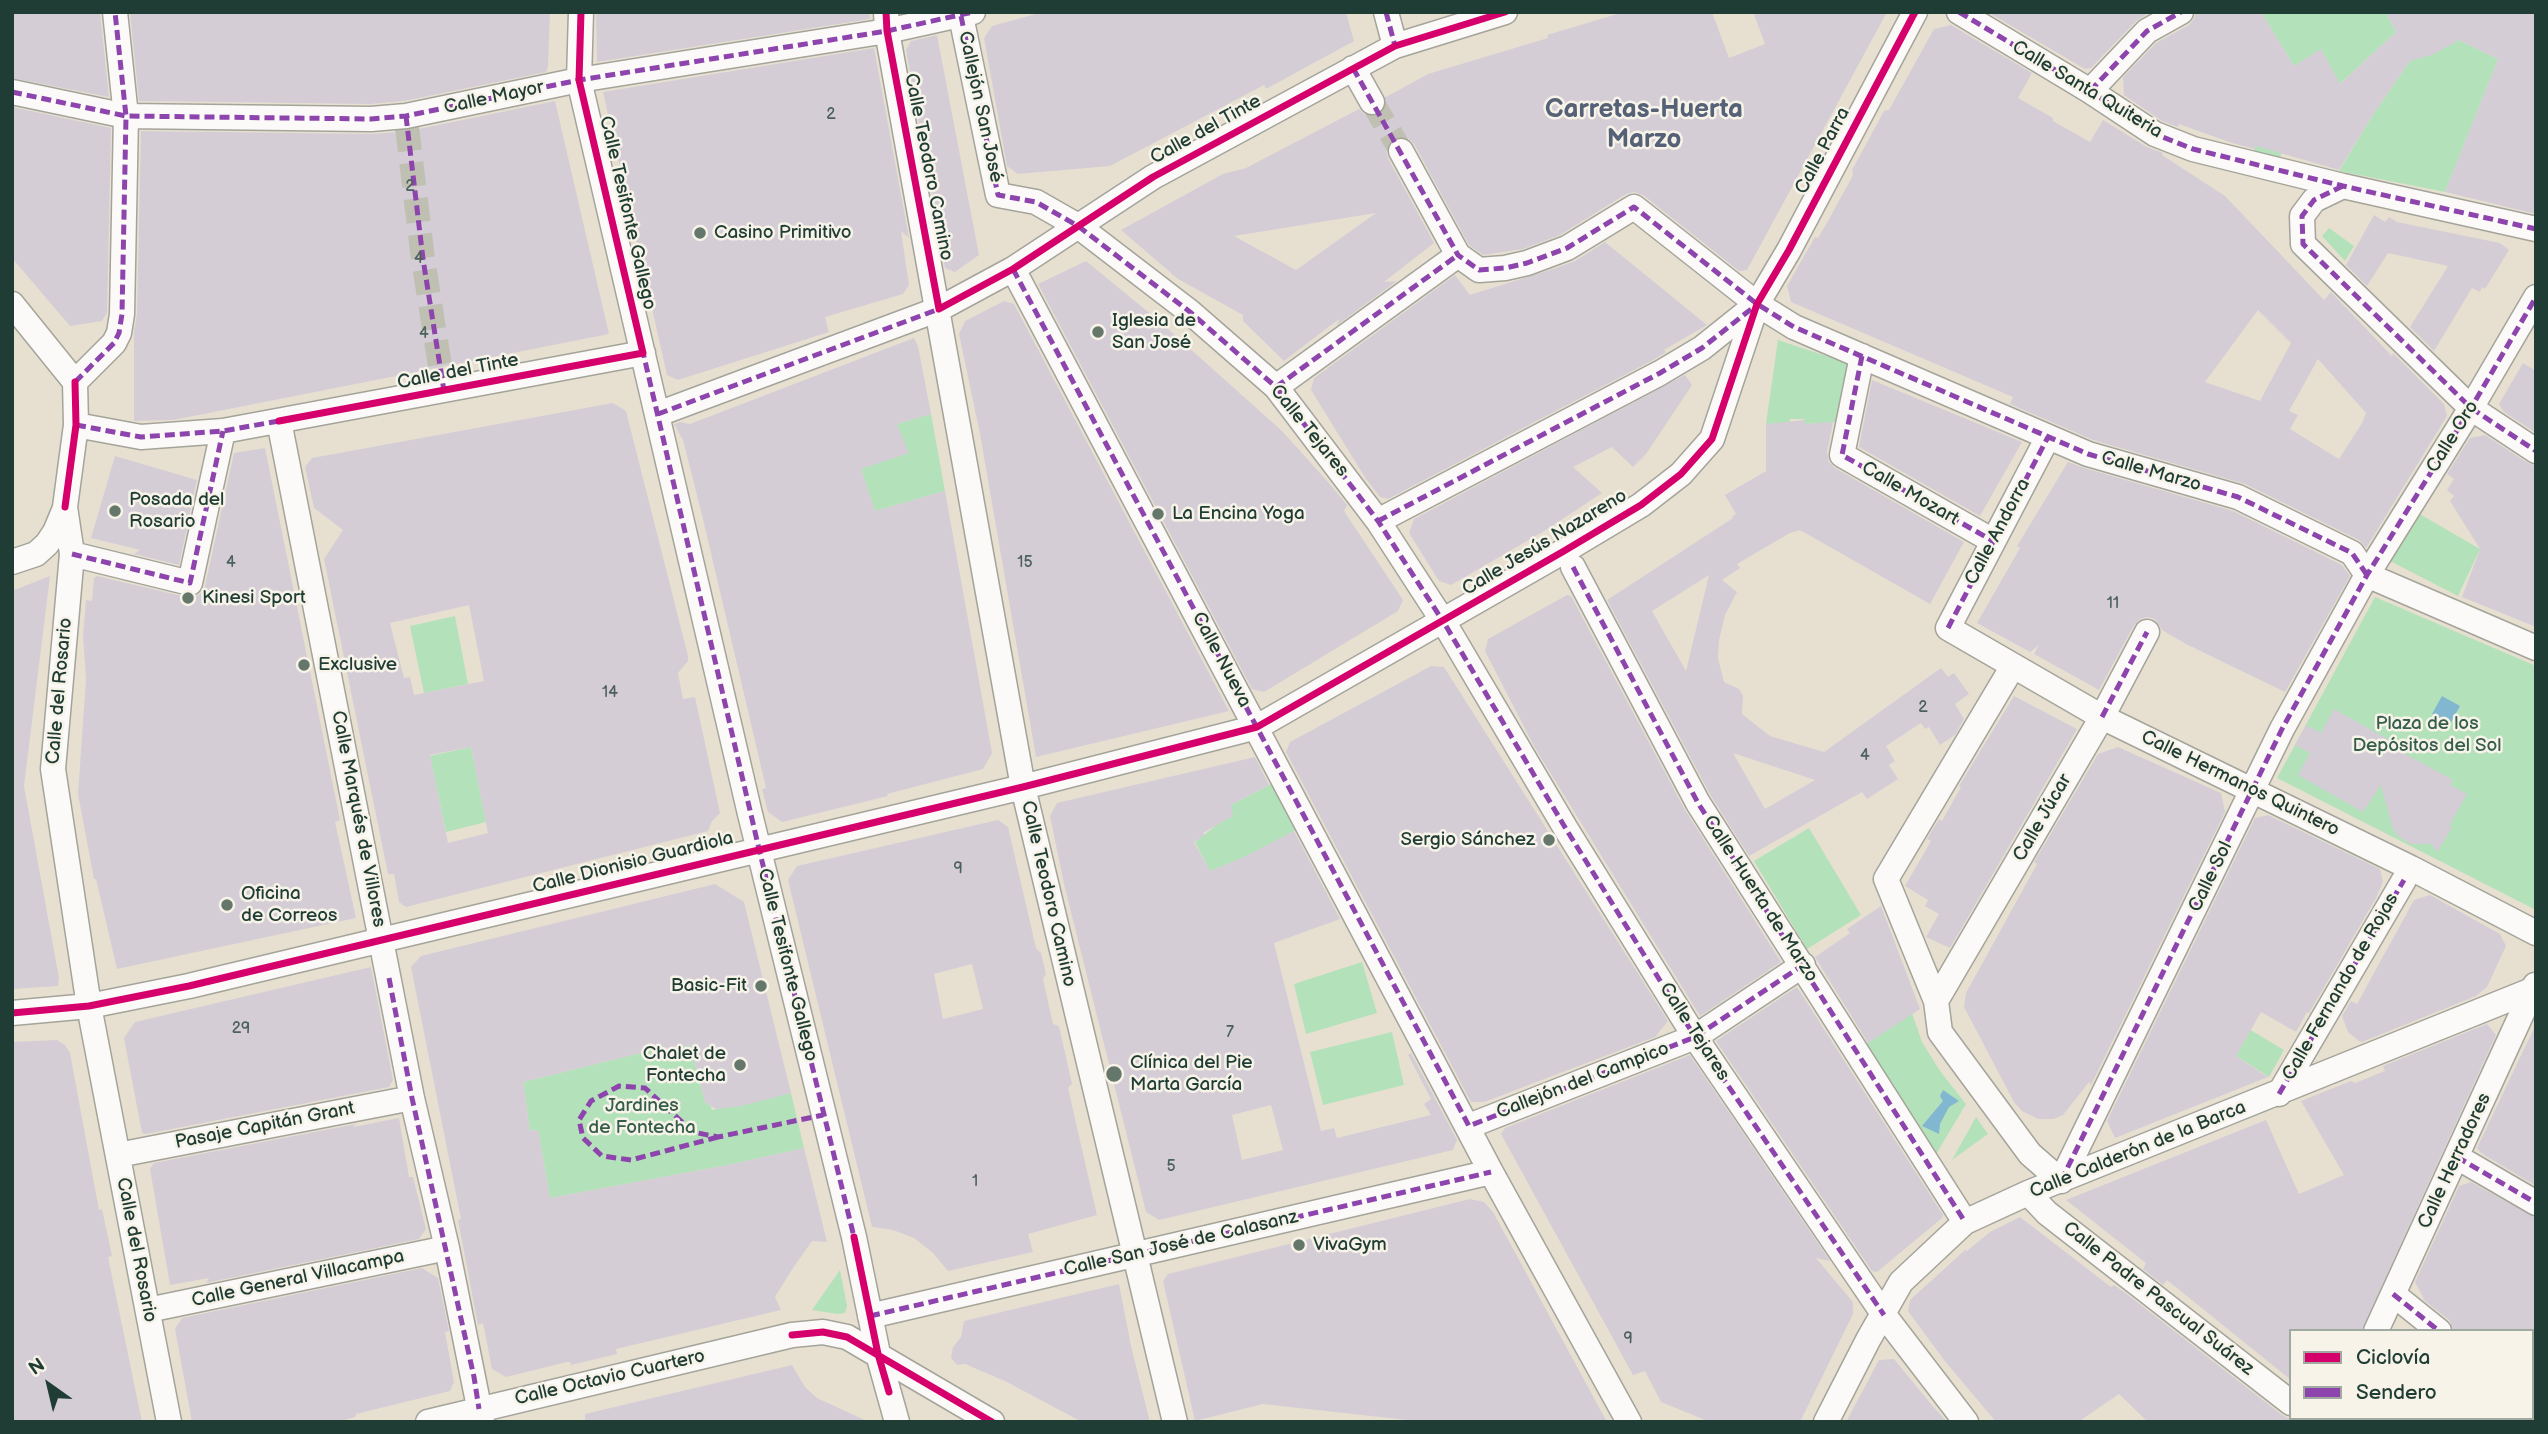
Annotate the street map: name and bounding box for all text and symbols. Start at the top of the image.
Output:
street label: Callejón San José [953,29,1007,185]
street label: Calle Santa Quiteria [2008,36,2166,144]
street label: Calle Teodoro Camino [899,71,957,263]
street label: Calle Mayor [442,76,546,120]
street label: Calle del Tinte [1147,90,1265,170]
district label: Carretas-Huerta Marzo [1545,94,1743,156]
street label: Calle Parra [1791,104,1855,198]
house number: 2 [826,105,836,125]
street label: Calle Tesifonte Gallego [594,114,660,312]
house number: 2 [405,177,415,197]
place label: Casino Primitivo [714,222,851,244]
marker: Casino Primitivo [692,225,708,241]
house number: 4 [414,249,424,269]
place label: Iglesia de San José [1112,310,1196,354]
house number: 4 [419,324,429,344]
marker: Iglesia de San José [1090,324,1106,340]
street label: Calle del Tinte [396,349,520,395]
street label: Calle Tejares [1265,380,1353,482]
street label: Calle Oro [2422,397,2484,477]
street label: Calle Marzo [2098,447,2204,497]
street label: Calle Mozart [1857,457,1963,531]
street label: Calle Andorra [1960,475,2036,589]
street label: Calle Jesús Nazareno [1459,485,1631,601]
place label: Posada del Rosario [129,489,224,533]
marker: Posada del Rosario [107,503,123,519]
place label: La Encina Yoga [1172,503,1305,525]
marker: La Encina Yoga [1150,506,1166,522]
house number: 4 [226,553,236,573]
house number: 15 [1017,553,1033,573]
place label: Kinesi Sport [202,587,306,609]
marker: Kinesi Sport [180,590,196,606]
house number: 11 [2107,594,2119,614]
street label: Calle Nueva [1186,608,1256,712]
street label: Calle del Rosario [42,617,78,765]
place label: Exclusive [318,654,397,676]
marker: Exclusive [296,657,312,673]
house number: 14 [602,683,618,703]
house number: 2 [1918,698,1928,718]
street label: Calle Marqués de Villores [326,709,390,929]
park label: Plaza de los Depósitos del Sol [2352,713,2502,757]
street label: Calle Hermanos Quintero [2137,726,2343,842]
house number: 4 [1860,746,1870,766]
street label: Calle Júcar [2009,770,2077,866]
street label: Calle Teodoro Camino [1015,799,1081,989]
street label: Calle Huerta de Marzo [1698,811,1822,987]
street label: Calle Dionisio Guardiola [530,827,736,899]
place label: Sergio Sánchez [1400,829,1535,851]
marker: Sergio Sánchez [1541,832,1557,848]
street label: Calle Sol [2184,838,2238,916]
house number: 9 [953,859,963,879]
street label: Calle Tesifonte Gallego [752,866,822,1064]
place label: Oficina de Correos [241,883,337,927]
street label: Calle Fernando de Rojas [2278,889,2404,1085]
marker: Oficina de Correos [219,897,235,913]
place label: Basic-Fit [671,975,747,997]
marker: Basic-Fit [753,978,769,994]
street label: Calle Tejares [1654,979,1734,1085]
house number: 29 [232,1019,250,1039]
house number: 7 [1226,1023,1234,1043]
street label: Callejón del Campico [1494,1038,1672,1124]
place label: Chalet de Fontecha [643,1043,726,1087]
place label: Clínica del Pie Marta García [1130,1052,1253,1096]
marker: Chalet de Fontecha [732,1057,748,1073]
marker: Clínica del Pie Marta García [1104,1064,1124,1084]
street label: Calle Herradores [2414,1090,2496,1232]
park label: Jardines de Fontecha [588,1095,696,1139]
street label: Calle Calderón de la Barca [2027,1096,2249,1204]
street label: Pasaje Capitán Grant [173,1097,357,1155]
house number: 5 [1166,1157,1176,1177]
house number: 1 [972,1172,978,1192]
street label: Calle del Rosario [111,1176,161,1324]
street label: Calle San José de Calasanz [1062,1206,1300,1282]
street label: Calle Padre Pascual Suárez [2058,1217,2258,1381]
place label: VivaGym [1313,1234,1387,1256]
marker: VivaGym [1291,1237,1307,1253]
street label: Calle General Villacampa [190,1245,406,1313]
house number: 9 [1623,1329,1633,1349]
legend [2289,1329,2534,1420]
street label: Calle Octavio Cuartero [513,1345,707,1411]
text: Ciclovía [2356,1345,2430,1370]
north arrow [14,1350,84,1420]
text: N [25,1354,49,1381]
text: Sendero [2356,1380,2437,1405]

